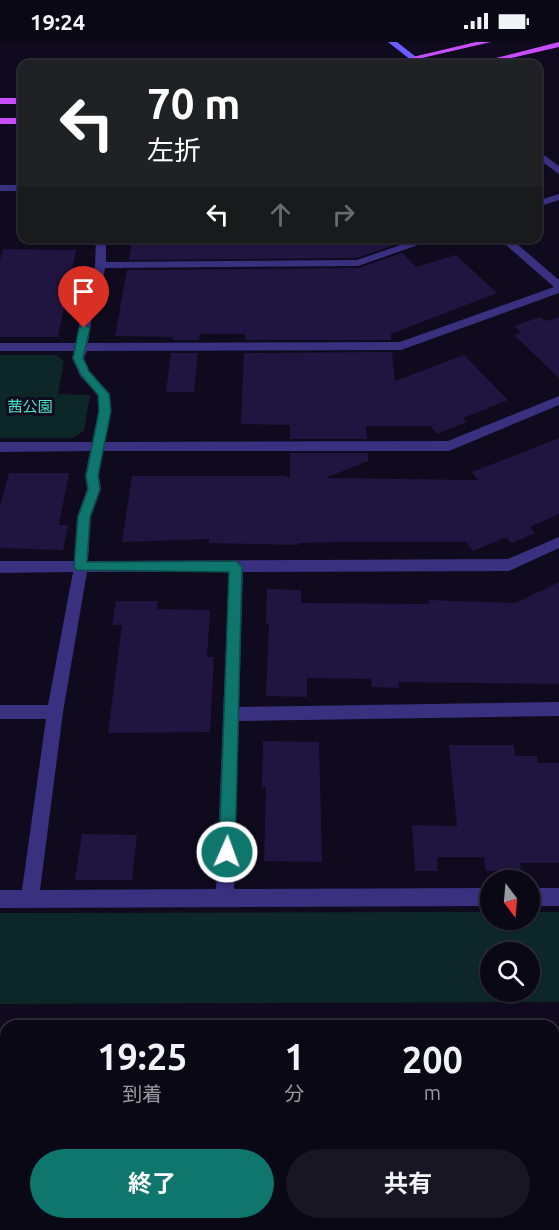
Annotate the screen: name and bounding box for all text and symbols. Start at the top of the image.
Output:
text: 19:24 [30,9,85,34]
text: 70 m [147,80,241,127]
icon: left [48,84,126,162]
text: 左折 [147,135,201,165]
icon: left [201,198,234,231]
icon: ahead [264,198,297,231]
icon: right [327,198,360,231]
pin [58,266,109,328]
icon: arrive [67,275,100,308]
park label: 茜公園 [7,398,53,415]
position arrow [195,820,259,884]
north arrow [480,870,540,930]
map controls [480,870,540,1002]
button: search [480,942,540,1002]
text: 19:25 [97,1036,187,1077]
text: 1 [284,1036,305,1077]
text: 200 [402,1039,463,1080]
text: m [424,1081,441,1104]
text: 到着 [122,1082,162,1105]
text: 分 [285,1082,305,1105]
button: 終了 [30,1149,274,1218]
button: 共有 [286,1149,530,1218]

